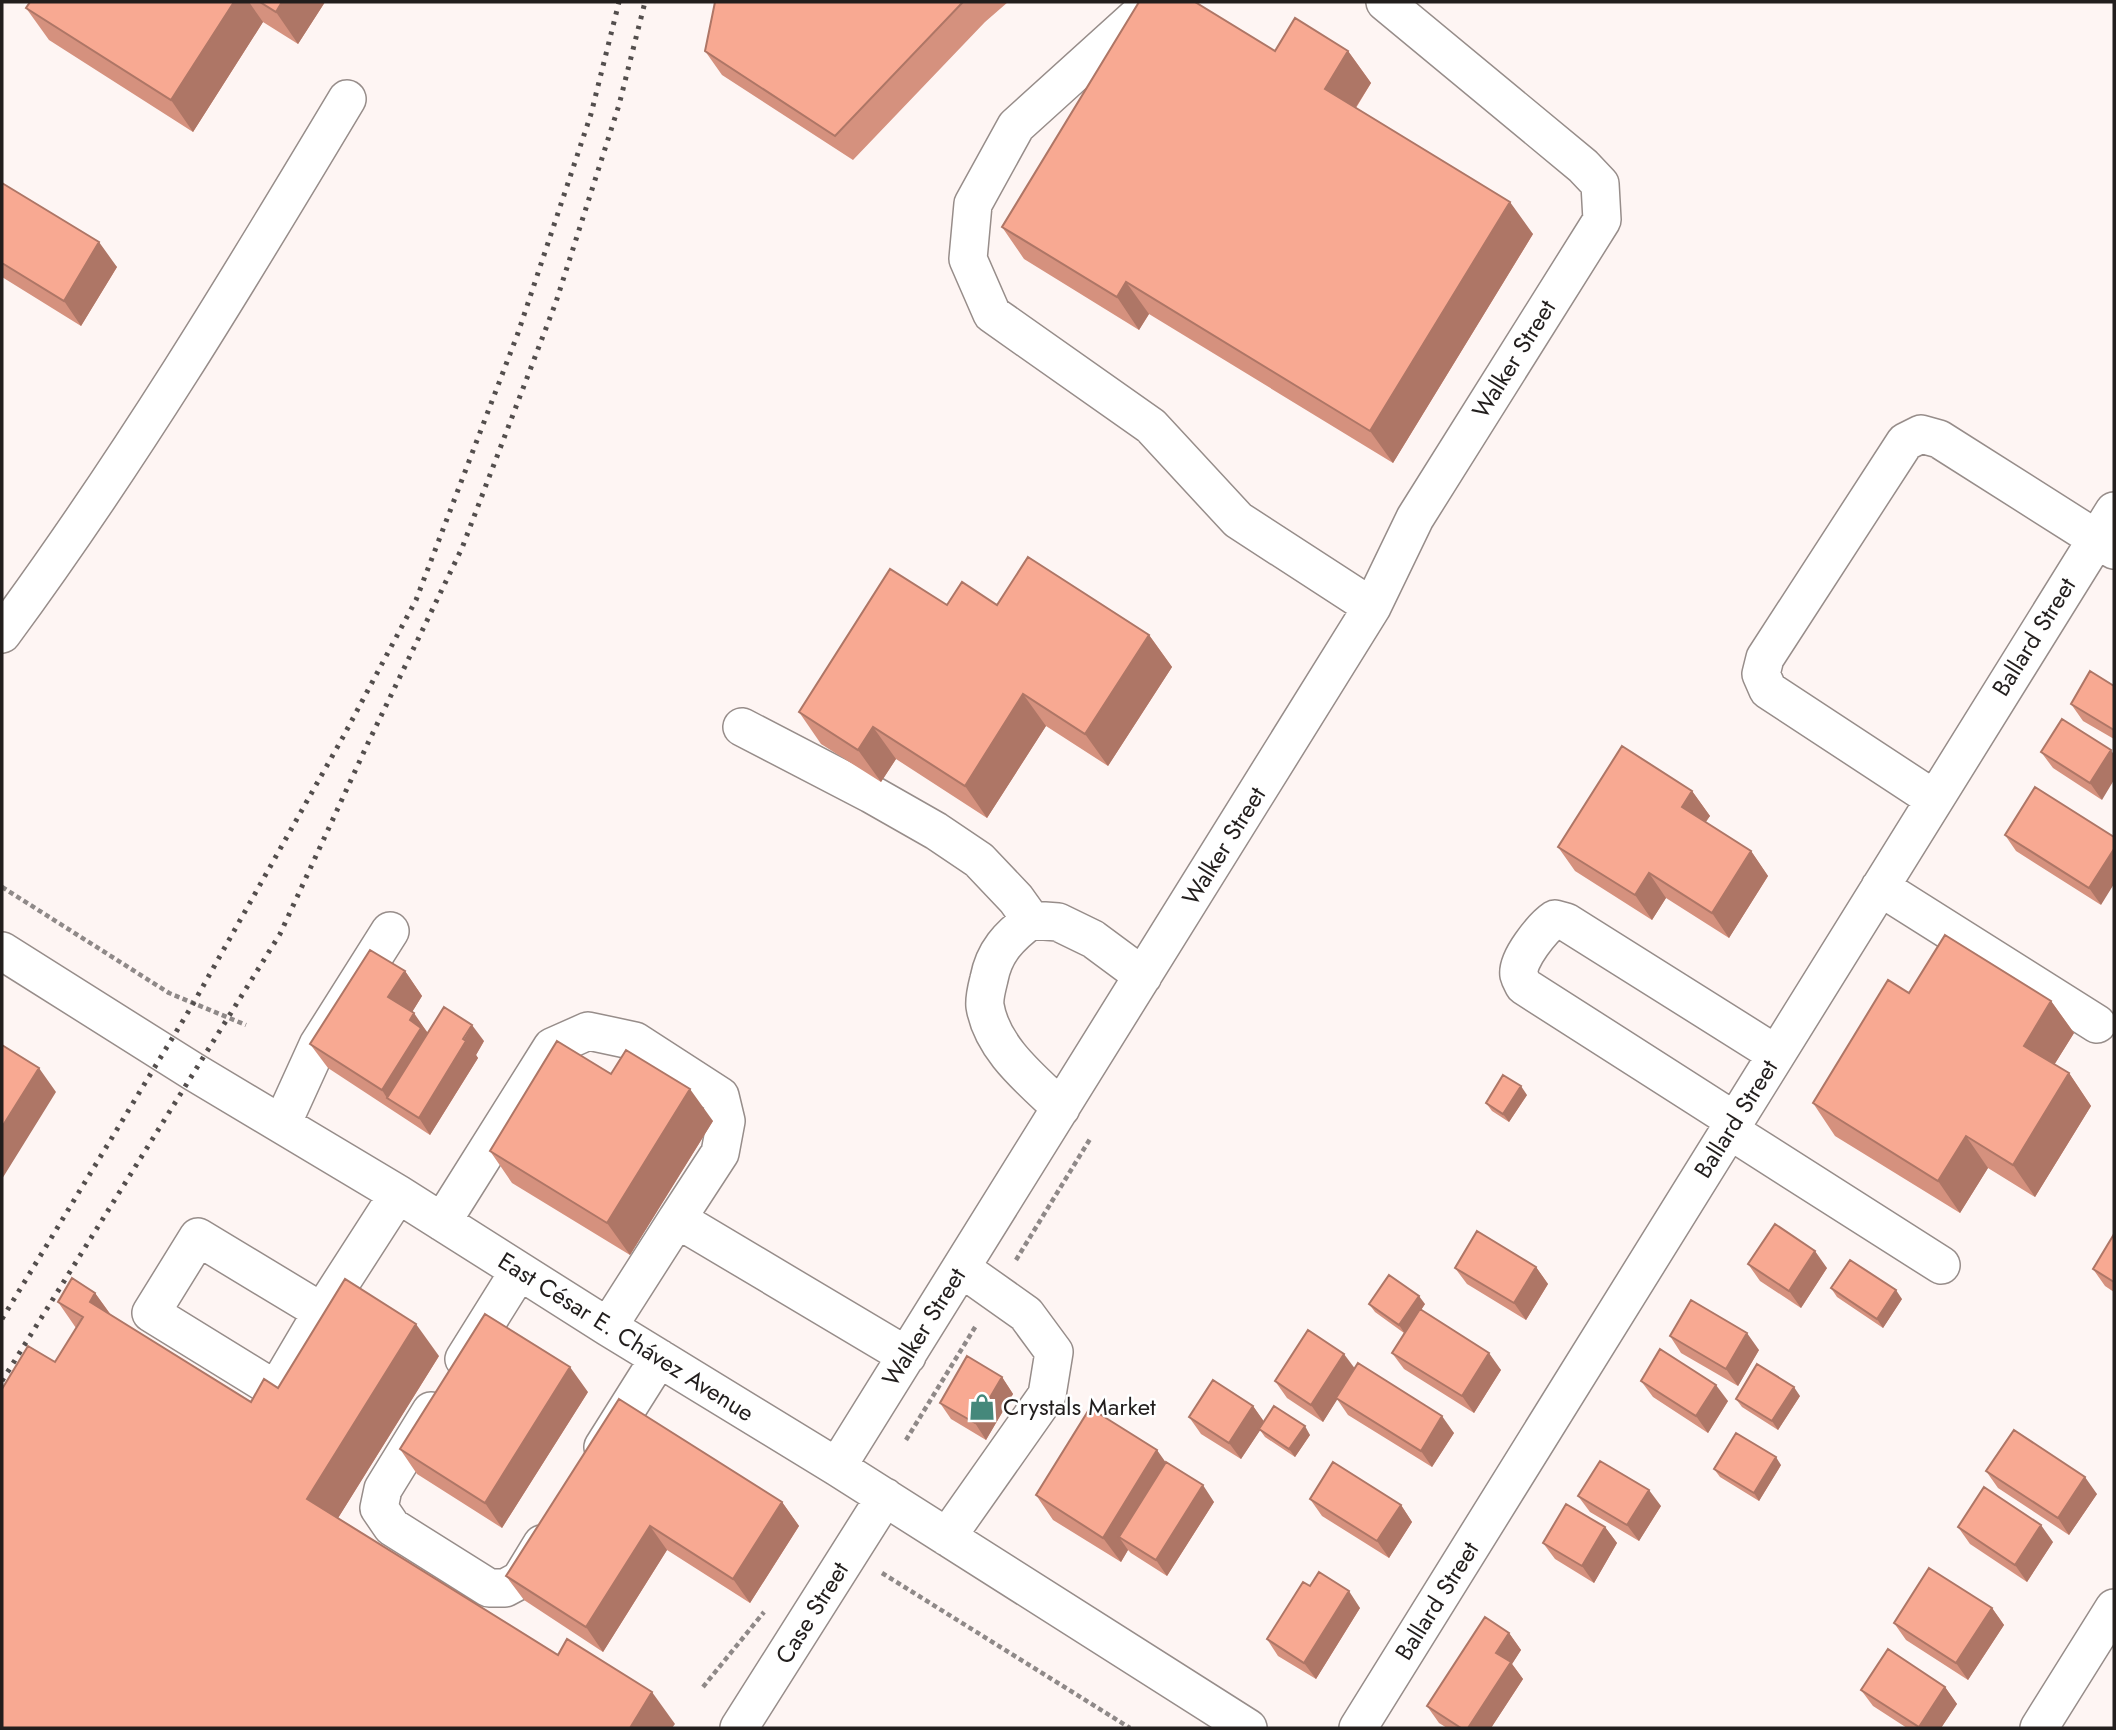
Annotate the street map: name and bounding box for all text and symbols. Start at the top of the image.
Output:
street label: Walker Street [1463,293,1564,425]
street label: Ballard Street [1983,570,2084,703]
street label: Walker Street [1173,780,1274,912]
street label: Ballard Street [1685,1052,1786,1185]
street label: East César E. Chávez Avenue [491,1243,761,1430]
street label: Walker Street [873,1261,974,1393]
place label: Crystals Market [1003,1389,1156,1424]
shop icon: Crystals Market [967,1392,997,1422]
street label: Ballard Street [1386,1534,1487,1667]
street label: Case Street [766,1555,857,1671]

